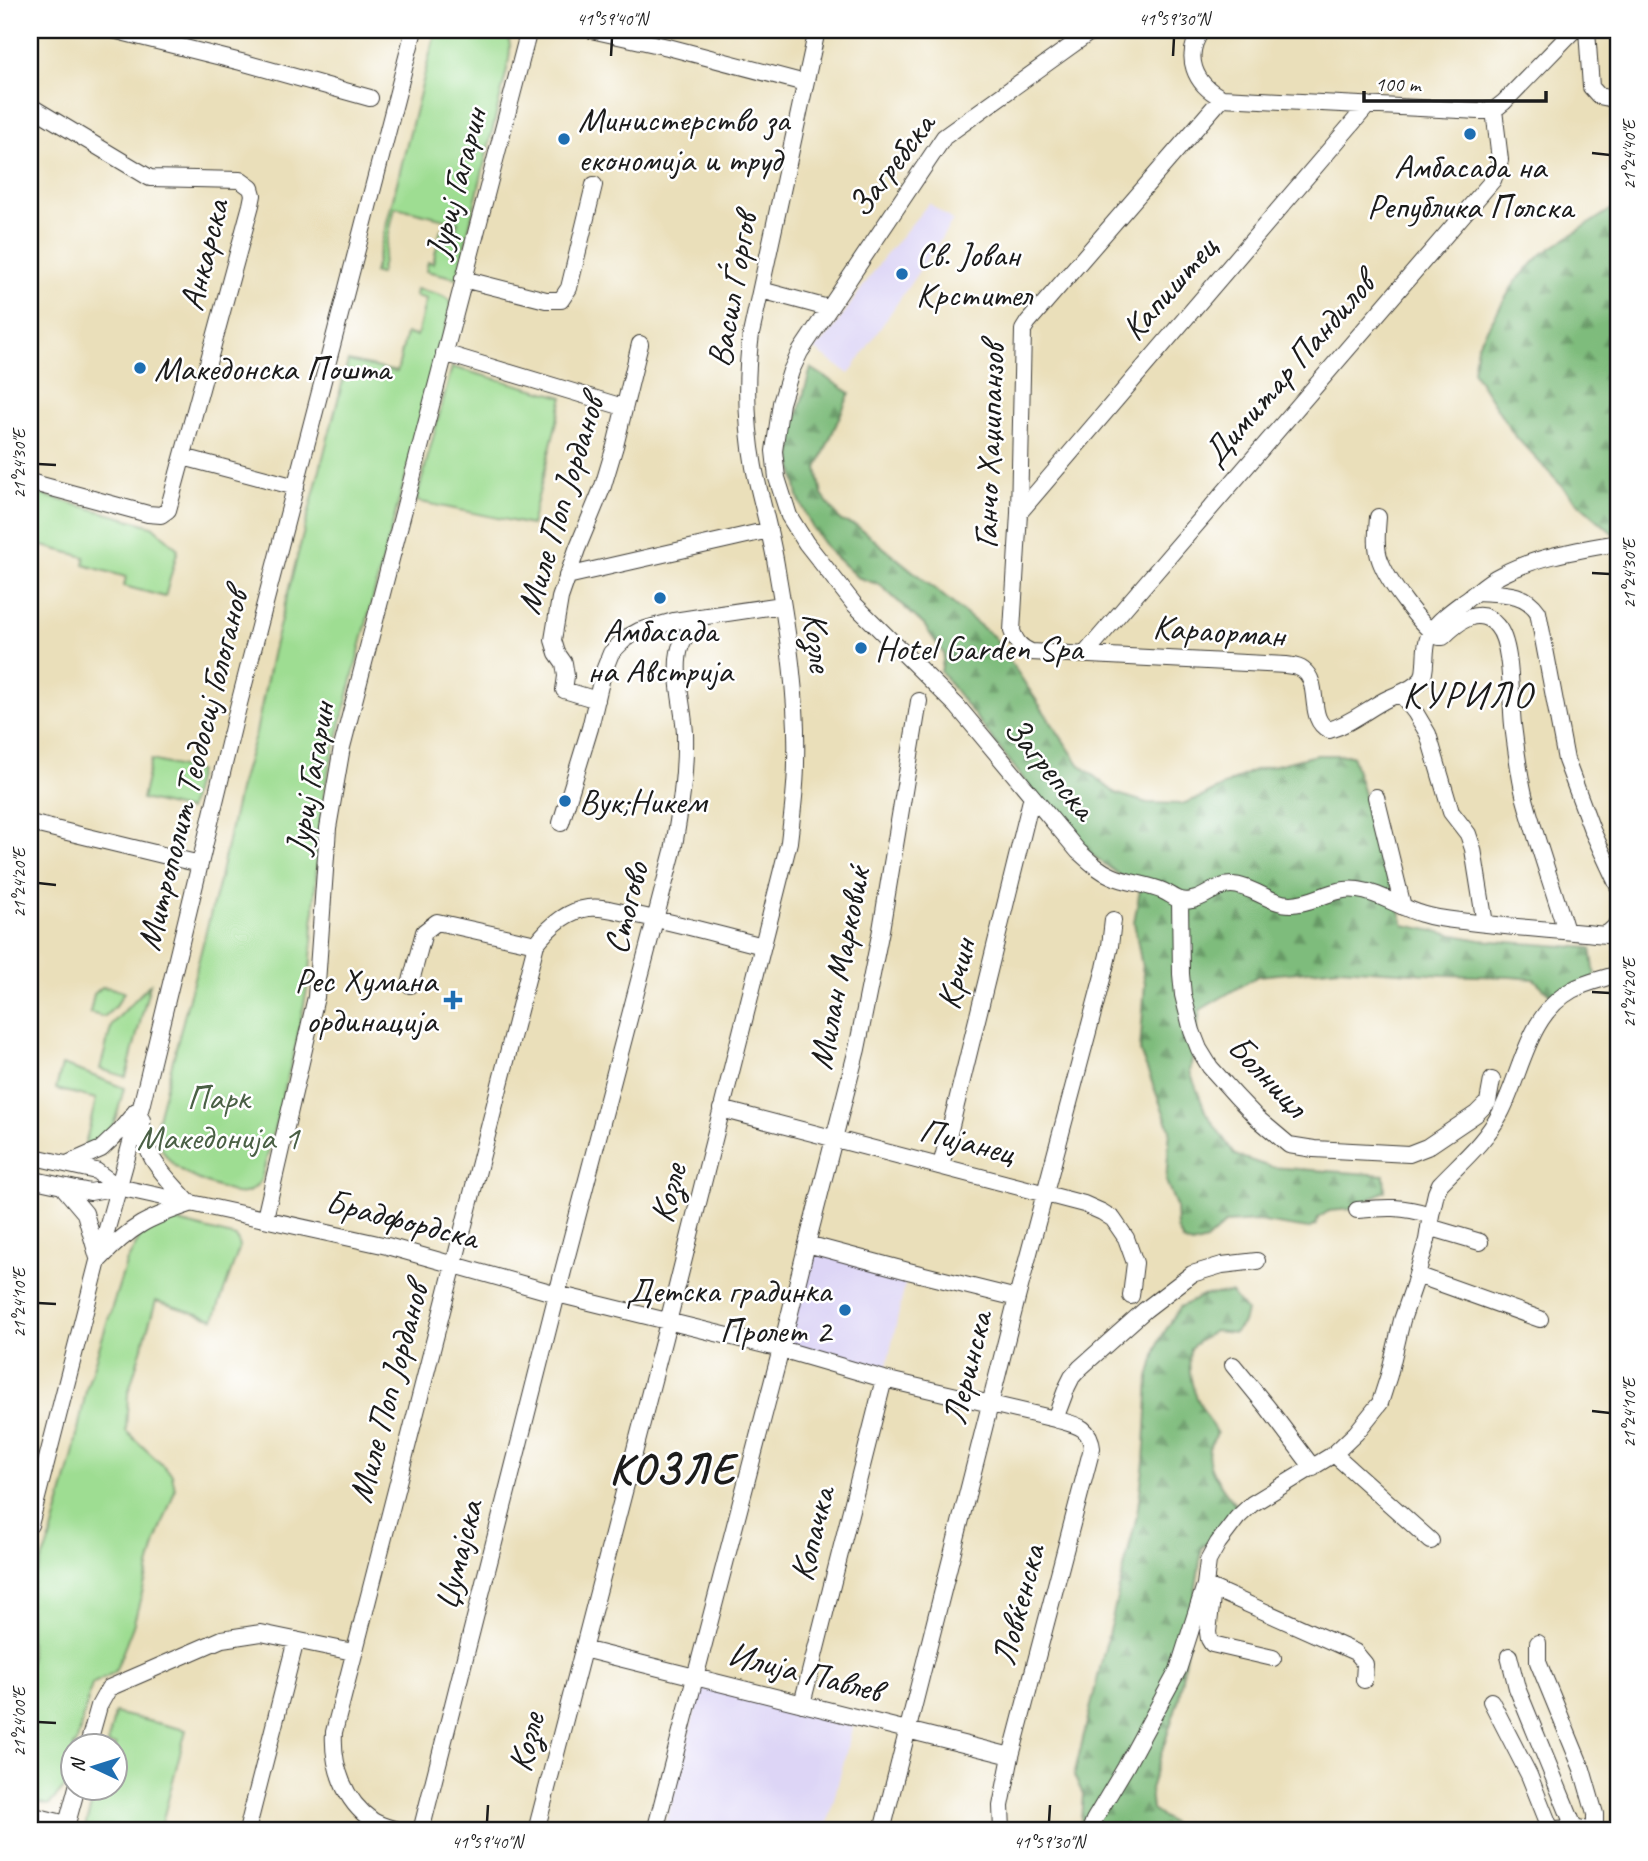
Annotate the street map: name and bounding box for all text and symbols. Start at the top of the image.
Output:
text: 41°59'40"N [577,8,651,30]
text: 41°59'30"N [1139,8,1213,30]
scale bar [1364,60,1546,104]
text: 100 m [1375,71,1422,97]
place label: Министерство за економија и труд [578,97,791,182]
street label: Јуриј Гагарин [414,101,498,265]
street label: Загребска [837,102,946,226]
text: 21°24'40"E [1618,118,1640,190]
marker: Амбасада на Република Полска [1462,126,1478,142]
marker: Министерство за економија и труд [556,131,572,147]
place label: Амбасада на Република Полска [1367,144,1576,229]
street label: Анкарска [169,193,240,315]
street label: Васил Ѓоргов [696,203,769,370]
street label: Капиштец [1111,225,1228,350]
place label: Св. Јован Крстител [916,232,1034,317]
street label: Димитар Пандилов [1192,257,1390,475]
marker: Св. Јован Крстител [894,266,910,282]
street label: Ганчо Хаџипанзов [963,334,1015,549]
place label: Македонска Пошта [154,346,393,391]
marker: Македонска Пошта [132,360,148,376]
street label: Миле Поп Јорданов [506,383,617,619]
text: 21°24'30"E [8,427,30,499]
text: 21°24'30"E [1618,537,1640,609]
street label: Митрополит Теодосиј Гологанов [125,577,261,955]
marker: Амбасада на Австрија [652,590,668,606]
street label: Караорман [1152,604,1289,658]
place label: Амбасада на Австрија [587,608,735,693]
street label: Козле [792,610,844,677]
place label: Hotel Garden Spa [875,626,1084,671]
marker: Hotel Garden Spa [853,640,869,656]
district label: КУРИЛО [1403,671,1535,718]
street label: Јуриј Гагарин [274,696,346,859]
street label: Загрепска [994,707,1108,831]
place label: Вук;Никем [579,779,709,824]
marker: Вук;Никем [557,793,573,809]
text: 21°24'20"E [8,846,30,918]
street label: Стогово [593,856,659,959]
street label: Милан Марковиќ [797,860,881,1073]
street label: Крчин [926,932,987,1014]
text: 21°24'20"E [1618,956,1640,1028]
place label: Рес Хумана ординација [294,958,440,1043]
marker: Рес Хумана ординација [443,990,463,1010]
street label: Болницл [1218,1025,1320,1129]
park label: Парк Македонија 1 [137,1075,301,1160]
street label: Пијанец [915,1107,1021,1176]
street label: Козле [639,1156,698,1227]
street label: Брадфордска [321,1178,485,1260]
text: 21°24'10"E [8,1266,30,1338]
place label: Детска градинка Пролет 2 [626,1268,834,1353]
street label: Миле Поп Јорданов [337,1270,441,1507]
marker: Детска градинка Пролет 2 [837,1302,853,1318]
street label: Леринска [931,1304,1003,1429]
text: 21°24'10"E [1618,1376,1640,1448]
district label: КОЗЛЕ [610,1443,739,1496]
street label: Копачка [779,1480,846,1585]
street label: Џумајска [423,1493,494,1614]
street label: Ловќенска [980,1538,1056,1670]
street label: Илија Павлев [724,1631,893,1714]
text: 21°24'00"E [8,1685,30,1757]
street label: Козле [497,1705,556,1776]
north arrow [60,1731,130,1801]
text: N [66,1756,91,1773]
text: 41°59'40"N [452,1831,526,1853]
text: 41°59'30"N [1014,1831,1088,1853]

